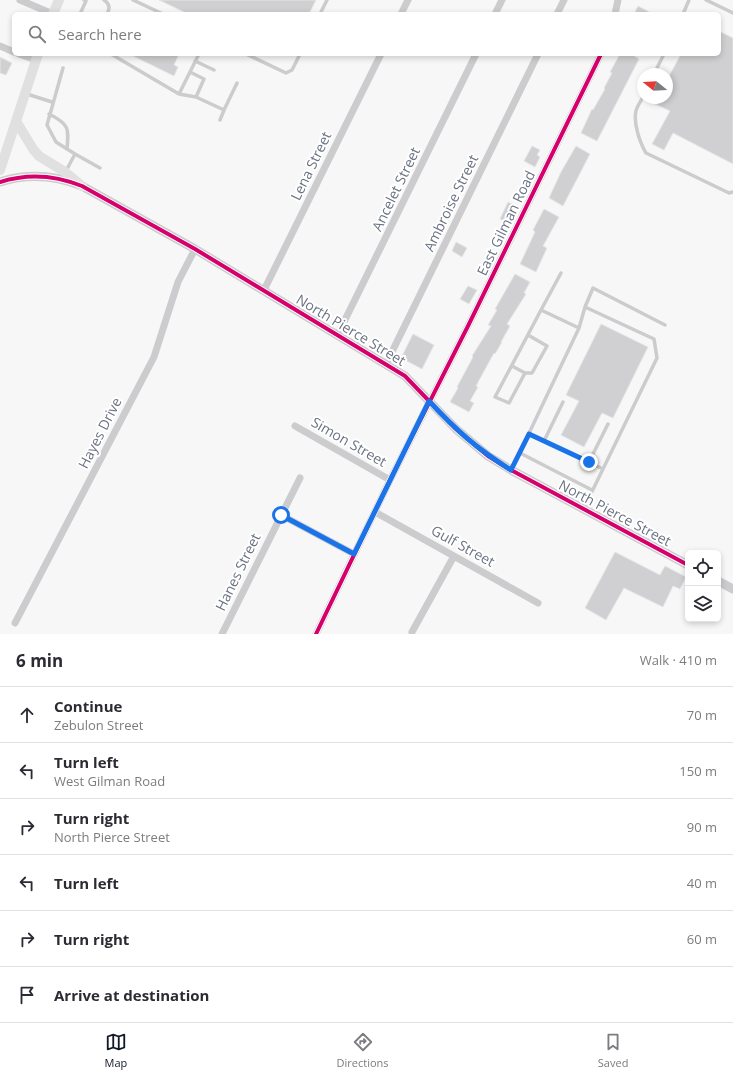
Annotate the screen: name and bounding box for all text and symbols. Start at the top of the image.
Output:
search box [12,12,721,56]
icon: search [26,23,48,45]
text: Search here [58,24,142,44]
north arrow [637,68,673,104]
street label: Lena Street [286,128,335,203]
street label: Ancelet Street [367,144,424,234]
street label: Ambroise Street [419,151,482,254]
street label: East Gilman Road [472,167,539,278]
street label: North Pierce Street [293,289,410,370]
street label: Hayes Drive [73,394,126,472]
street label: Simon Street [308,412,390,471]
route end [580,453,598,471]
street label: North Pierce Street [556,475,675,550]
route start [272,506,290,524]
street label: Gulf Street [428,520,498,571]
street label: Hanes Street [211,530,264,614]
map controls [685,550,721,622]
button: locate [685,550,721,586]
button: layers [685,586,721,622]
text: 6 min [16,649,63,672]
text: Walk · 410 m [640,651,717,669]
text: Continue [54,696,122,716]
icon: ahead [16,704,38,726]
text: 70 m [687,706,717,724]
text: Zebulon Street [54,716,143,734]
text: Turn left [54,752,119,772]
icon: left [16,760,38,782]
text: 150 m [679,762,717,780]
text: West Gilman Road [54,772,165,790]
text: Turn right [54,808,129,828]
icon: right [16,816,38,838]
text: 90 m [687,818,717,836]
text: North Pierce Street [54,828,170,846]
icon: left [16,872,38,894]
text: Turn left [54,873,119,893]
text: 40 m [687,874,717,892]
icon: right [16,928,38,950]
text: Turn right [54,929,129,949]
text: 60 m [687,930,717,948]
icon: arrive [16,984,38,1006]
text: Arrive at destination [54,985,209,1005]
tab: Map [105,1031,127,1070]
tab: Directions [337,1031,389,1070]
tab: Saved [598,1031,628,1070]

